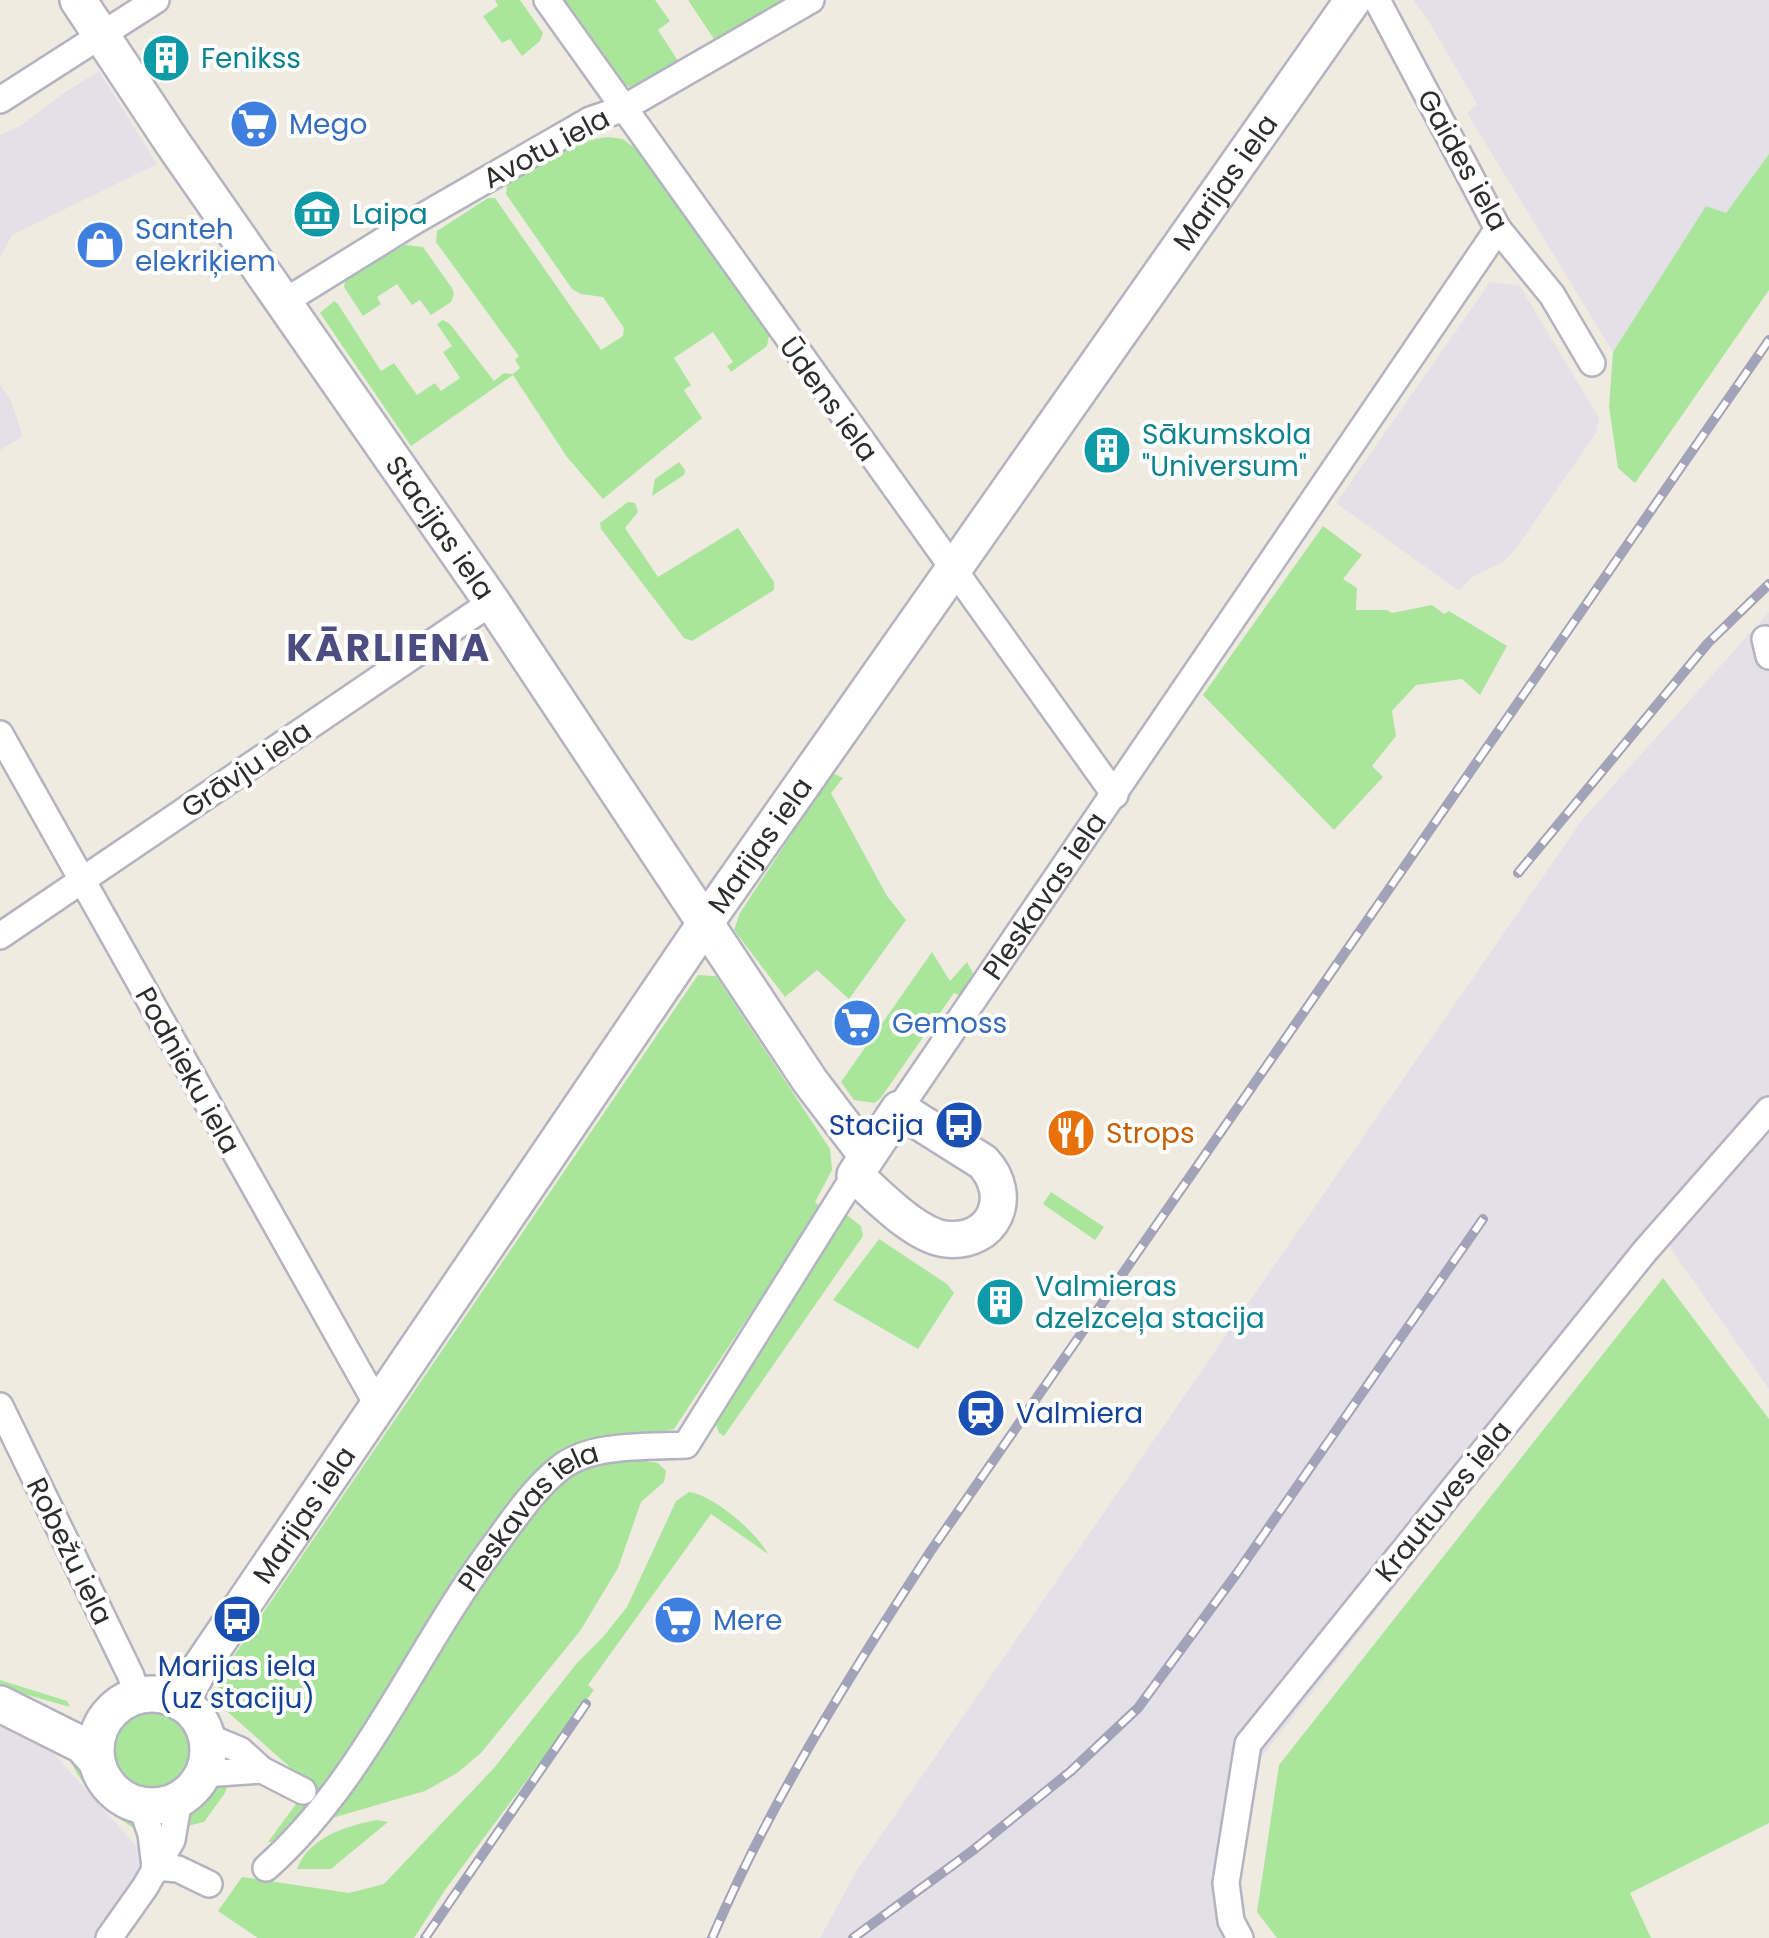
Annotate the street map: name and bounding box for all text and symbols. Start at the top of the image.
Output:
building icon: Fenikss [140,32,192,84]
place label: Fenikss [201,39,301,78]
street label: Gaides iela [1408,83,1517,238]
supermarket icon: Mego [228,98,280,150]
street label: Avotu iela [476,99,616,198]
place label: Mego [289,105,367,144]
street label: Marijas iela [1164,106,1287,259]
museum icon: Laipa [291,188,343,240]
place label: Laipa [352,195,428,234]
place label: Santeh elekriķiem [135,210,276,281]
shop icon: Santeh elekriķiem [74,219,126,271]
street label: Ūdens iela [770,329,887,470]
place label: Sākumskola "Universum" [1142,415,1311,486]
building icon: Sākumskola "Universum" [1081,424,1133,476]
street label: Stacijas iela [376,448,504,608]
district label: KĀRLIENA [286,621,492,674]
street label: Grāvju iela [173,712,319,827]
street label: Marijas iela [699,769,822,922]
street label: Pleskavas iela [974,804,1116,988]
street label: Podnieku iela [126,980,249,1161]
supermarket icon: Gemoss [831,997,883,1049]
place label: Gemoss [892,1004,1007,1043]
bus stop icon: Stacija [933,1099,985,1151]
place label: Stacija [829,1106,924,1145]
restaurant icon: Strops [1045,1107,1097,1159]
place label: Strops [1106,1114,1195,1153]
place label: Valmieras dzelzceļa stacija [1035,1267,1265,1338]
building icon: Valmieras dzelzceļa stacija [974,1276,1026,1328]
station icon: Valmiera [955,1387,1007,1439]
place label: Valmiera [1016,1394,1143,1433]
street label: Krautuves iela [1366,1412,1521,1590]
street label: Pleskavas iela [449,1433,603,1599]
street label: Marijas iela [244,1439,365,1592]
street label: Robežu iela [17,1471,122,1631]
bus stop icon: Marijas iela (uz staciju) [211,1593,263,1645]
supermarket icon: Mere [652,1594,704,1646]
place label: Mere [713,1601,782,1640]
place label: Marijas iela (uz staciju) [158,1647,316,1718]

